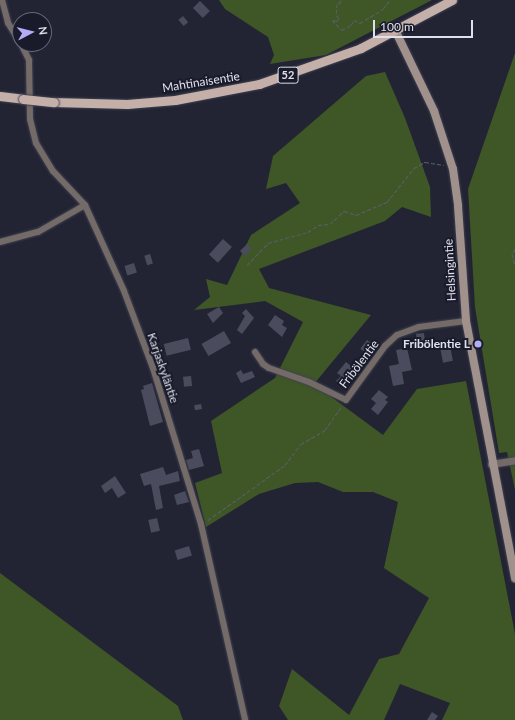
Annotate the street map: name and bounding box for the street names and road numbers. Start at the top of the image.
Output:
road number: 52 [277,66,299,84]
street label: Mahtinaisentie [161,69,241,95]
street label: Helsingintie [441,238,459,302]
street label: Karjaskyläntie [144,331,182,405]
street label: Fribölentie [336,337,382,391]

